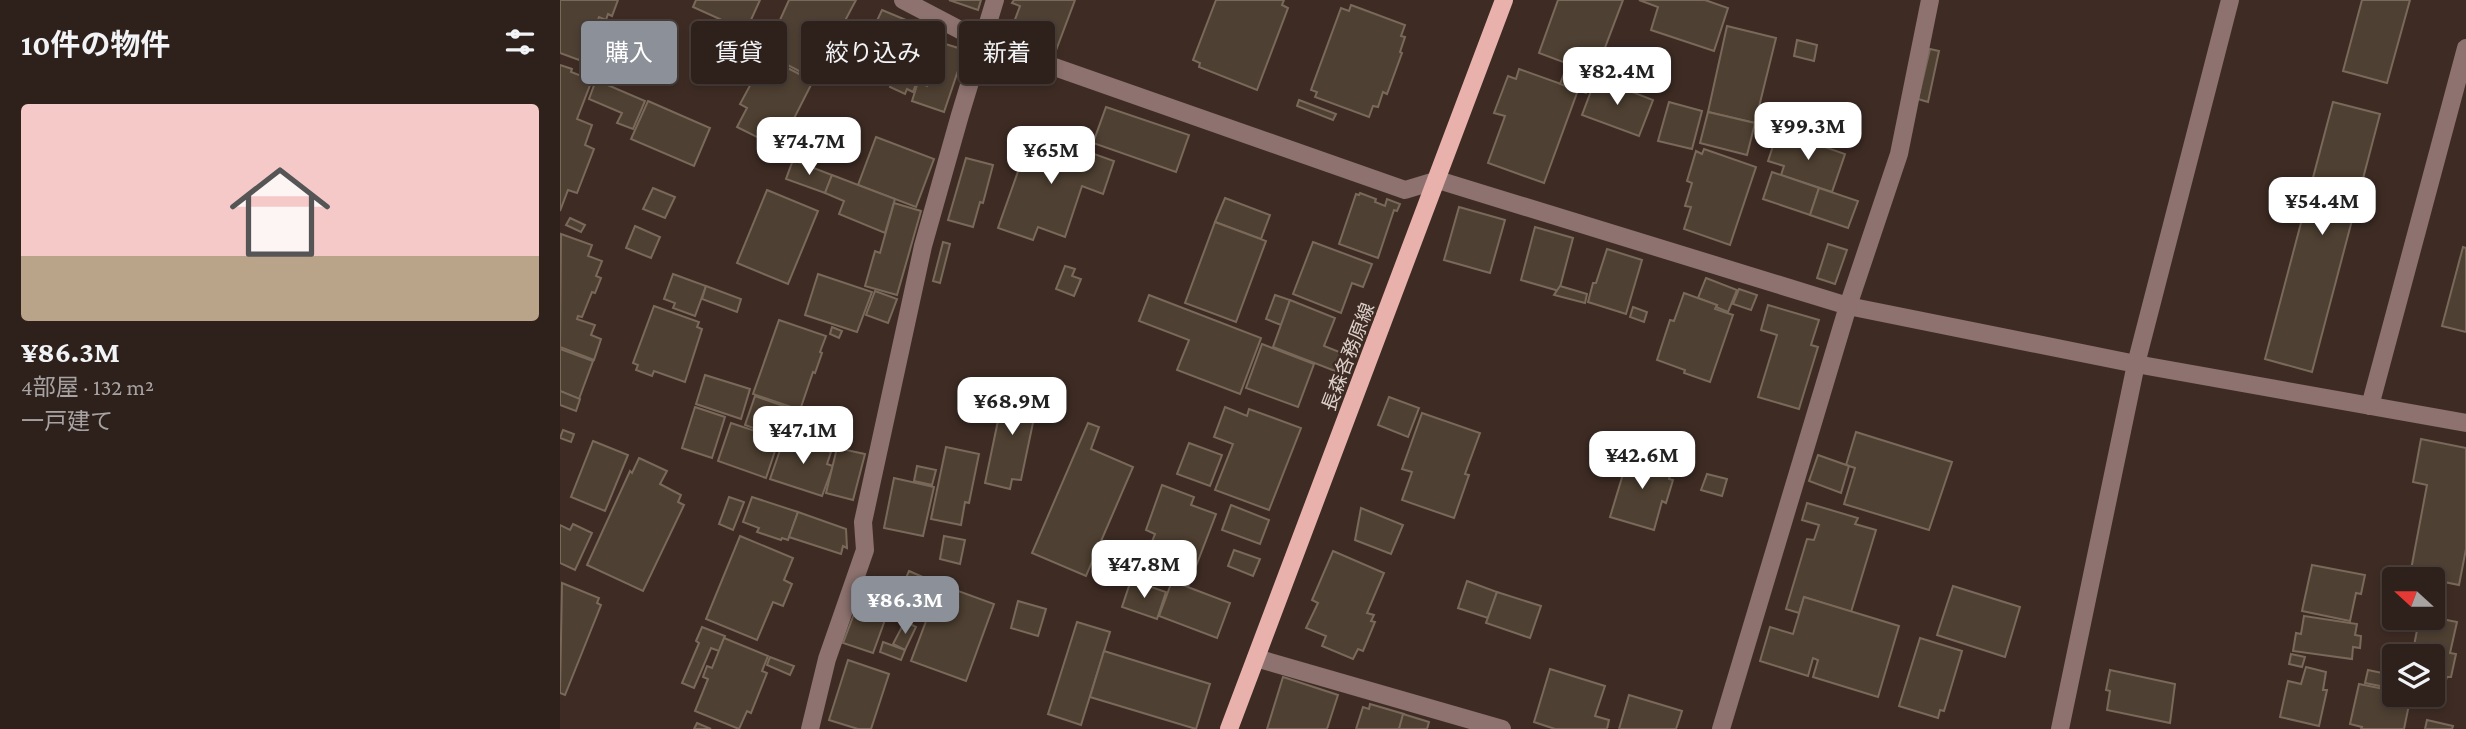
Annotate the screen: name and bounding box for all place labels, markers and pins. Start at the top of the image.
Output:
pin: ¥82.4M [1560,48,1674,107]
pin: ¥99.3M [1751,102,1865,162]
pin: ¥74.7M [752,118,866,177]
pin: ¥65M [1010,127,1092,186]
pin: ¥54.4M [2265,177,2379,237]
pin: ¥68.9M [955,378,1069,437]
pin: ¥47.1M [746,406,860,466]
pin: ¥42.6M [1585,432,1699,491]
pin: ¥47.8M [1087,540,1201,600]
pin: ¥86.3M [848,576,962,636]

